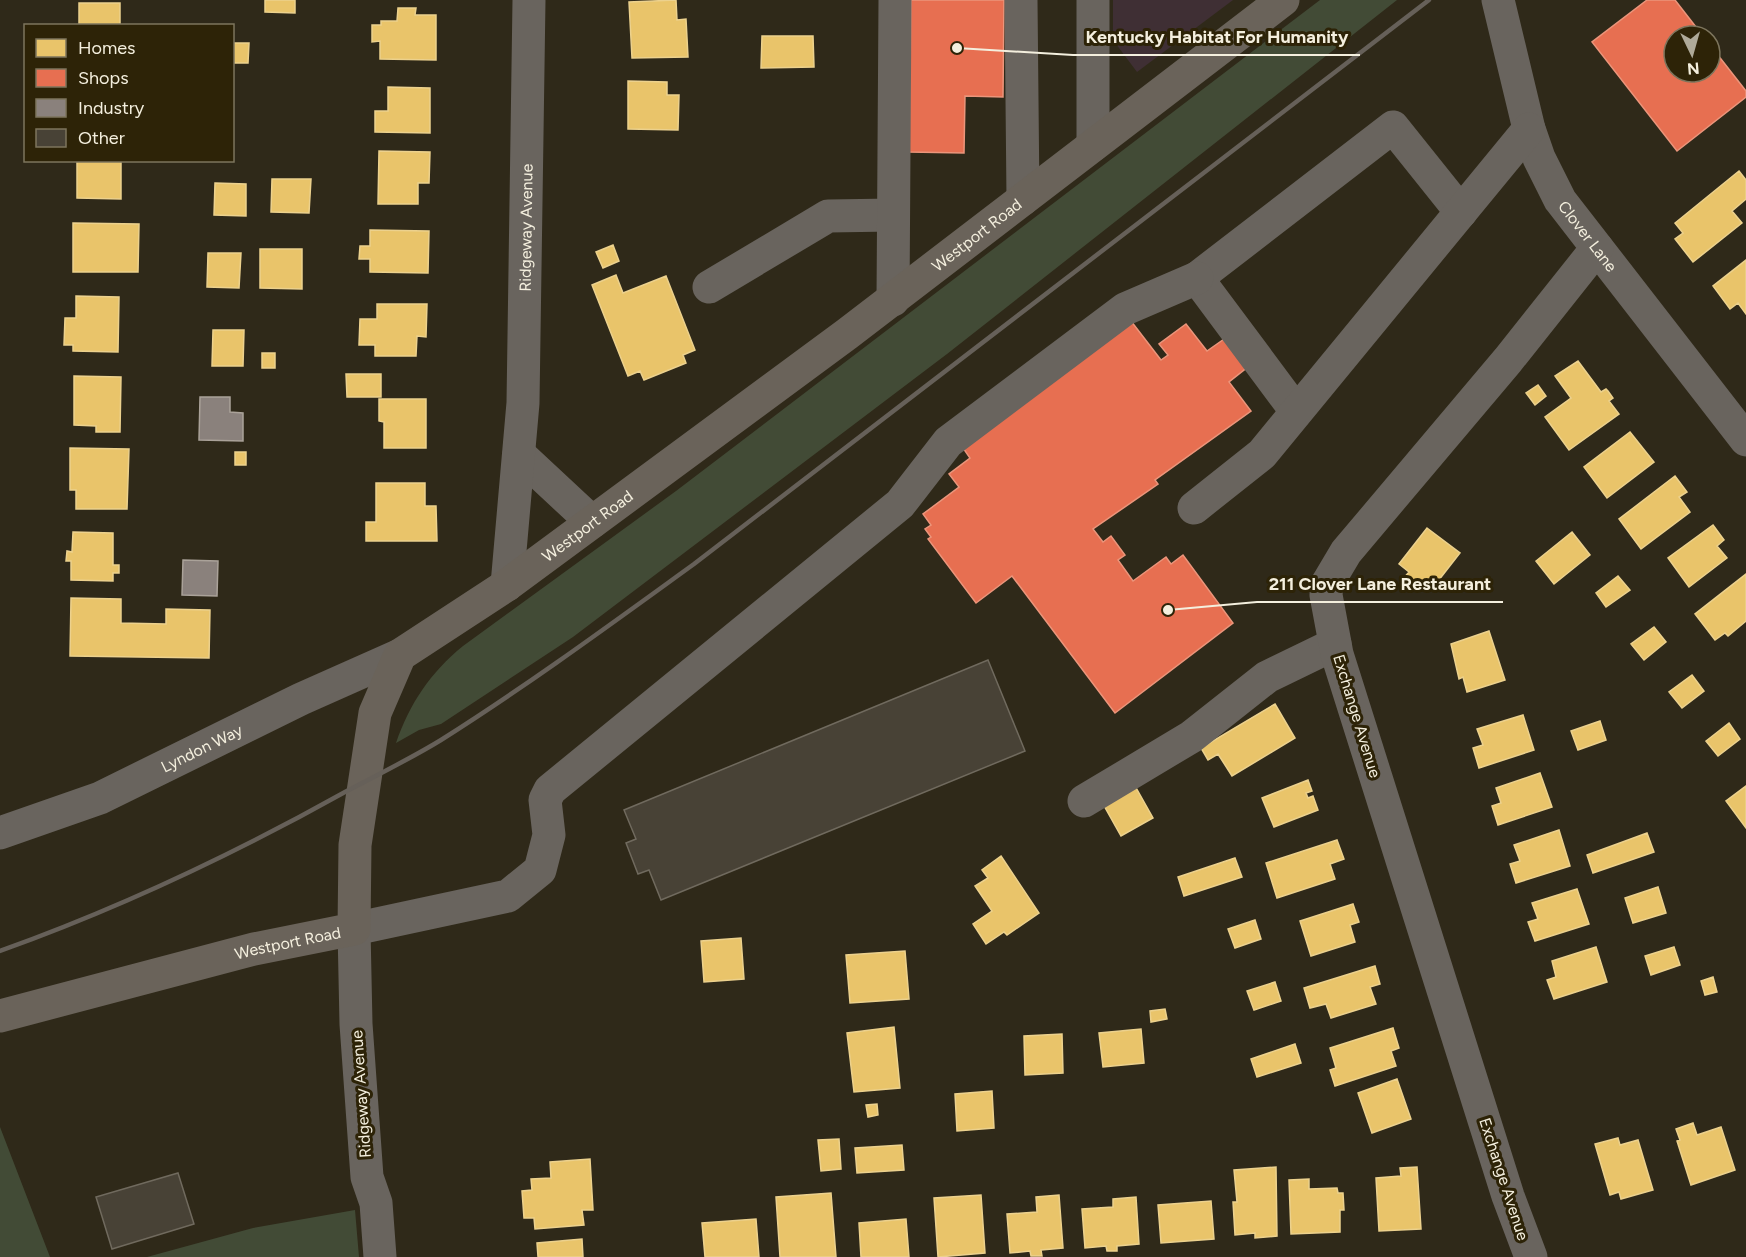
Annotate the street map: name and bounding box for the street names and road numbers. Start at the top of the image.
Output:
street label: Ridgeway Avenue [515,163,536,292]
street label: Westport Road [928,194,1025,275]
street label: Clover Lane [1555,197,1622,276]
street label: Westport Road [538,486,636,565]
street label: Exchange Avenue [1329,652,1385,780]
street label: Lyndon Way [158,720,246,776]
street label: Westport Road [233,922,342,963]
street label: Ridgeway Avenue [347,1029,375,1158]
street label: Exchange Avenue [1475,1115,1533,1243]

